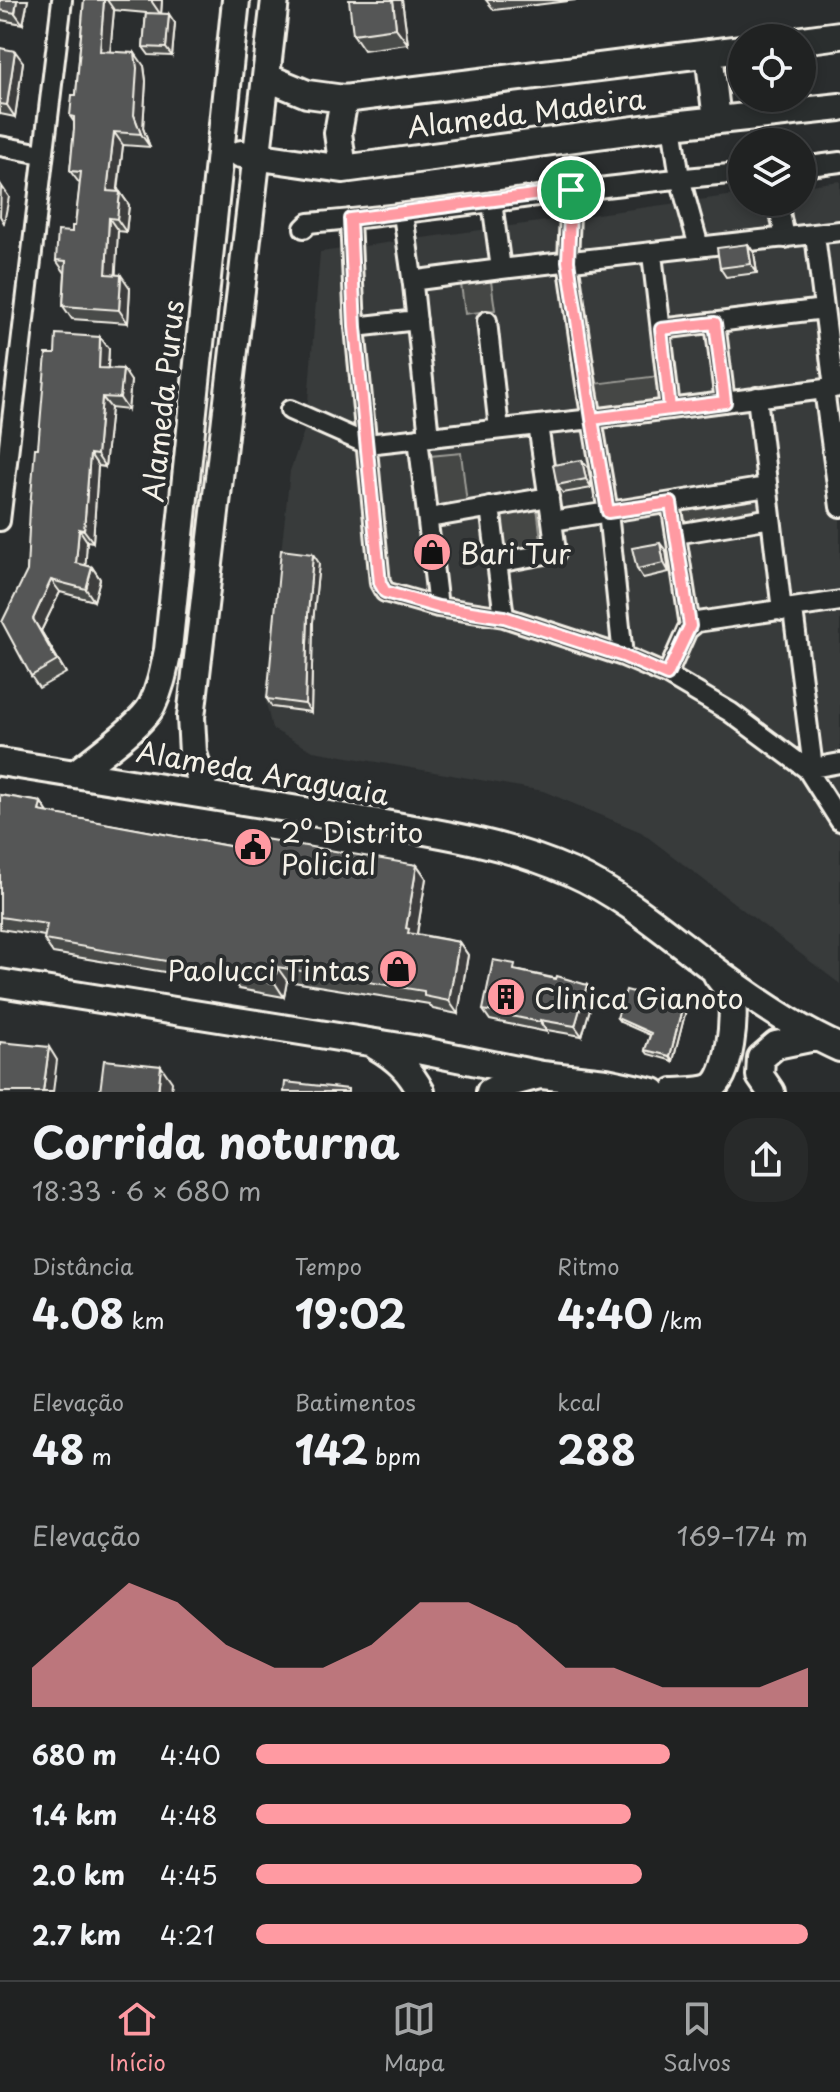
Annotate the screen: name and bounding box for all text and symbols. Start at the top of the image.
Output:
map controls [728,24,816,216]
button: locate [728,24,816,112]
street label: Alameda Madeira [404,76,648,148]
button: layers [728,128,816,216]
pin [537,156,605,224]
icon: arrive [549,168,593,212]
street label: Alameda Purus [130,298,194,504]
shop icon: Bari Tur [411,531,453,573]
place label: Bari Tur [460,531,571,574]
street label: Alameda Araguaia [133,729,393,815]
place label: 2º Distrito Policial [281,810,423,885]
public building icon: 2º Distrito Policial [232,826,274,868]
place label: Paolucci Tintas [167,948,370,991]
shop icon: Paolucci Tintas [377,948,419,990]
building icon: Clinica Gianoto [485,976,527,1018]
place label: Clinica Gianoto [534,976,744,1019]
text: Corrida noturna [32,1108,400,1174]
button: share [724,1118,808,1202]
text: 18:33 · 6 × 680 m [32,1171,261,1210]
text: Distância [32,1249,134,1282]
text: Tempo [295,1249,362,1282]
text: Ritmo [557,1249,619,1282]
text: 4.08 [32,1282,124,1343]
text: 19:02 [295,1282,406,1343]
text: 4:40 [557,1282,653,1343]
text: km [124,1303,165,1336]
text: /km [653,1303,702,1336]
text: Elevação [32,1385,124,1418]
text: Batimentos [295,1385,416,1418]
text: kcal [557,1385,601,1418]
text: 48 [32,1418,85,1479]
text: 142 [295,1418,368,1479]
text: 288 [557,1418,636,1479]
text: m [85,1439,112,1472]
text: bpm [368,1439,421,1472]
text: Elevação [32,1516,141,1555]
text: 169–174 m [677,1516,808,1555]
text: 680 m [32,1735,117,1774]
text: 4:40 [160,1735,221,1774]
text: 1.4 km [32,1795,117,1834]
text: 4:48 [160,1795,218,1834]
text: 2.0 km [32,1855,125,1894]
text: 4:45 [160,1855,218,1894]
text: 2.7 km [32,1915,121,1954]
text: 4:21 [160,1915,215,1954]
tab: Início [109,1997,166,2078]
tab: Mapa [384,1997,445,2078]
tab: Salvos [663,1997,731,2078]

